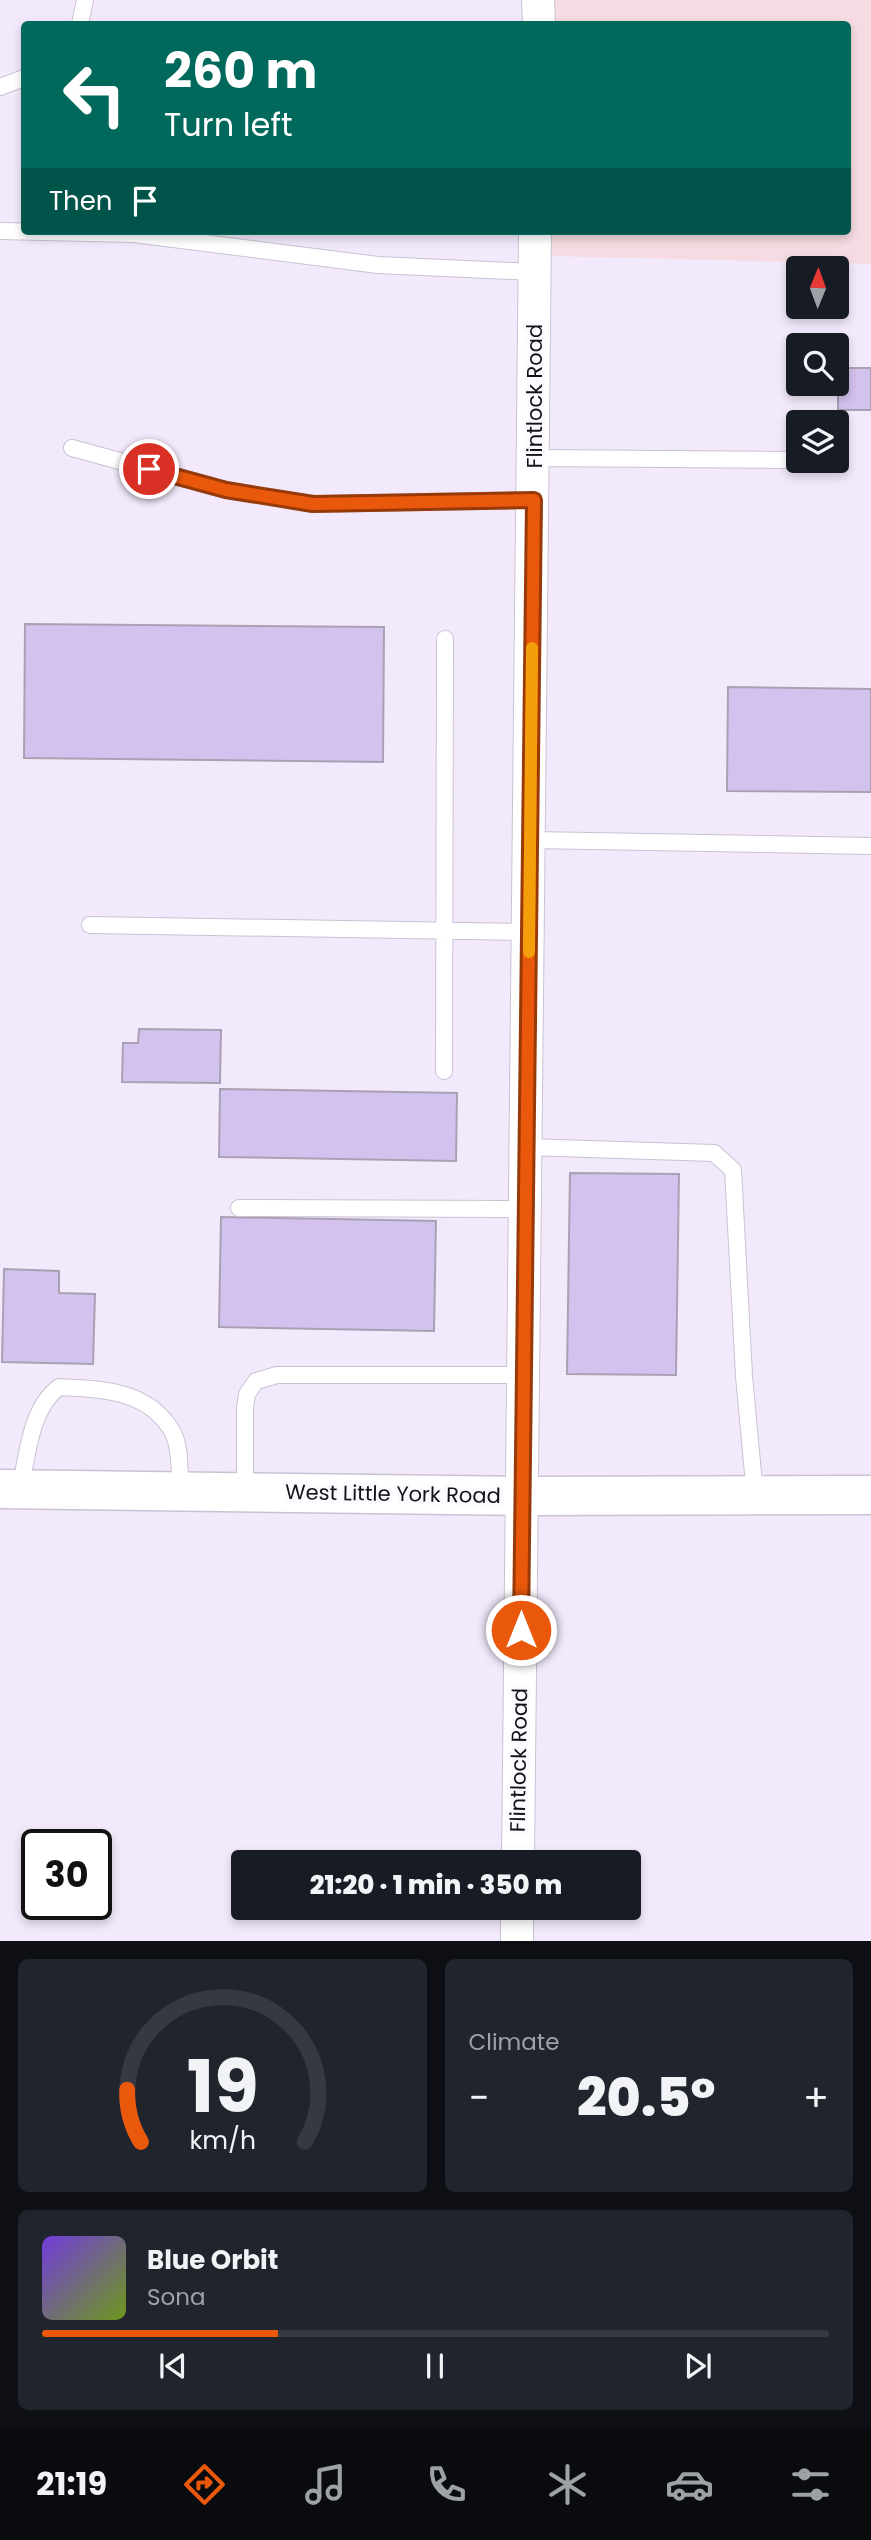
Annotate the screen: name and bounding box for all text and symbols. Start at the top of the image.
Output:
text: 260 m [164,37,317,105]
icon: left [49,49,140,140]
text: Turn left [164,102,293,147]
icon: arrive [126,182,164,220]
text: Then [49,183,112,219]
north arrow [786,256,849,318]
map controls [786,256,849,473]
street label: Flintlock Road [520,324,549,468]
button: search [786,333,849,396]
button: layers [786,410,849,473]
pin [119,439,179,499]
icon: arrive [130,450,168,488]
street label: West Little York Road [285,1477,501,1510]
position arrow [484,1593,558,1667]
street label: Flintlock Road [503,1688,534,1832]
speed limit sign: 30 [21,1829,112,1920]
text: 21:20 · 1 min · 350 m [310,1867,562,1903]
text: Climate [469,2026,559,2058]
text: 19 [186,2036,258,2137]
text: 20.5° [577,2061,715,2134]
text: − [469,2071,489,2124]
text: + [803,2071,829,2124]
text: km/h [189,2122,256,2157]
text: Blue Orbit [147,2242,278,2278]
text: Sona [147,2281,206,2313]
icon: previous [154,2347,192,2385]
icon: pause [416,2347,454,2385]
icon: next [679,2347,717,2385]
icon: directions [180,2460,229,2509]
icon: music [301,2460,350,2509]
icon: phone [422,2460,471,2509]
icon: climate [543,2460,592,2509]
icon: car [665,2460,714,2509]
icon: filters [786,2460,835,2509]
text: 21:19 [36,2461,107,2506]

